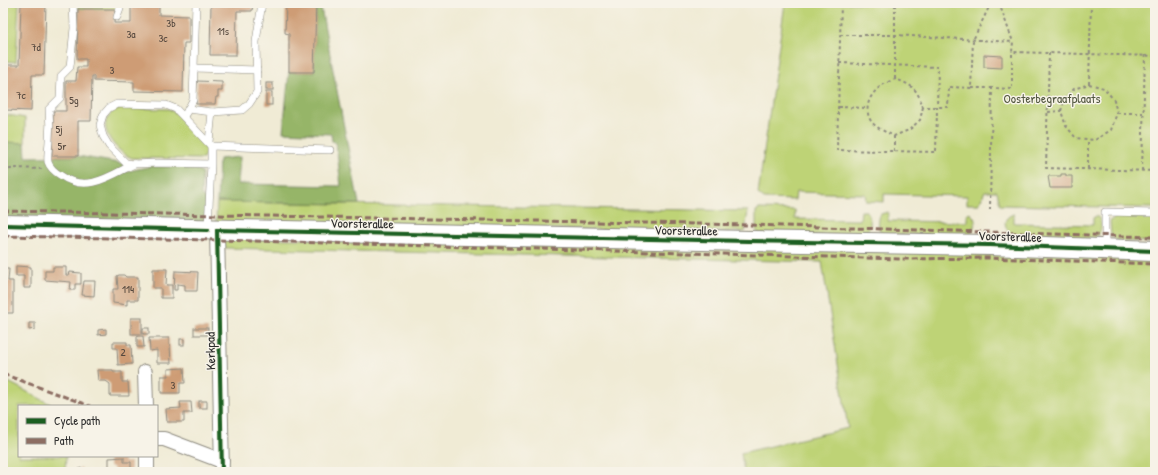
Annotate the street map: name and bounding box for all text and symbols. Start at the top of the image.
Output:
house number: 3b [166,16,176,30]
house number: 11s [217,24,229,38]
house number: 3a [126,27,136,41]
house number: 3c [158,31,168,45]
house number: 7d [31,40,42,54]
house number: 3 [110,63,115,77]
house number: 7c [16,88,27,102]
park label: Oosterbegraafplaats [1004,89,1101,107]
house number: 5g [69,93,79,107]
house number: 5j [55,122,63,136]
house number: 5r [58,139,67,153]
street label: Voorsterallee [330,213,394,233]
street label: Voorsterallee [654,220,718,240]
street label: Voorsterallee [978,226,1042,246]
house number: 114 [122,282,134,296]
street label: Kerkpad [201,332,219,370]
house number: 2 [120,345,126,359]
house number: 3 [171,378,176,392]
legend [18,405,158,457]
text: Cycle path [54,412,100,429]
text: Path [54,432,74,449]

